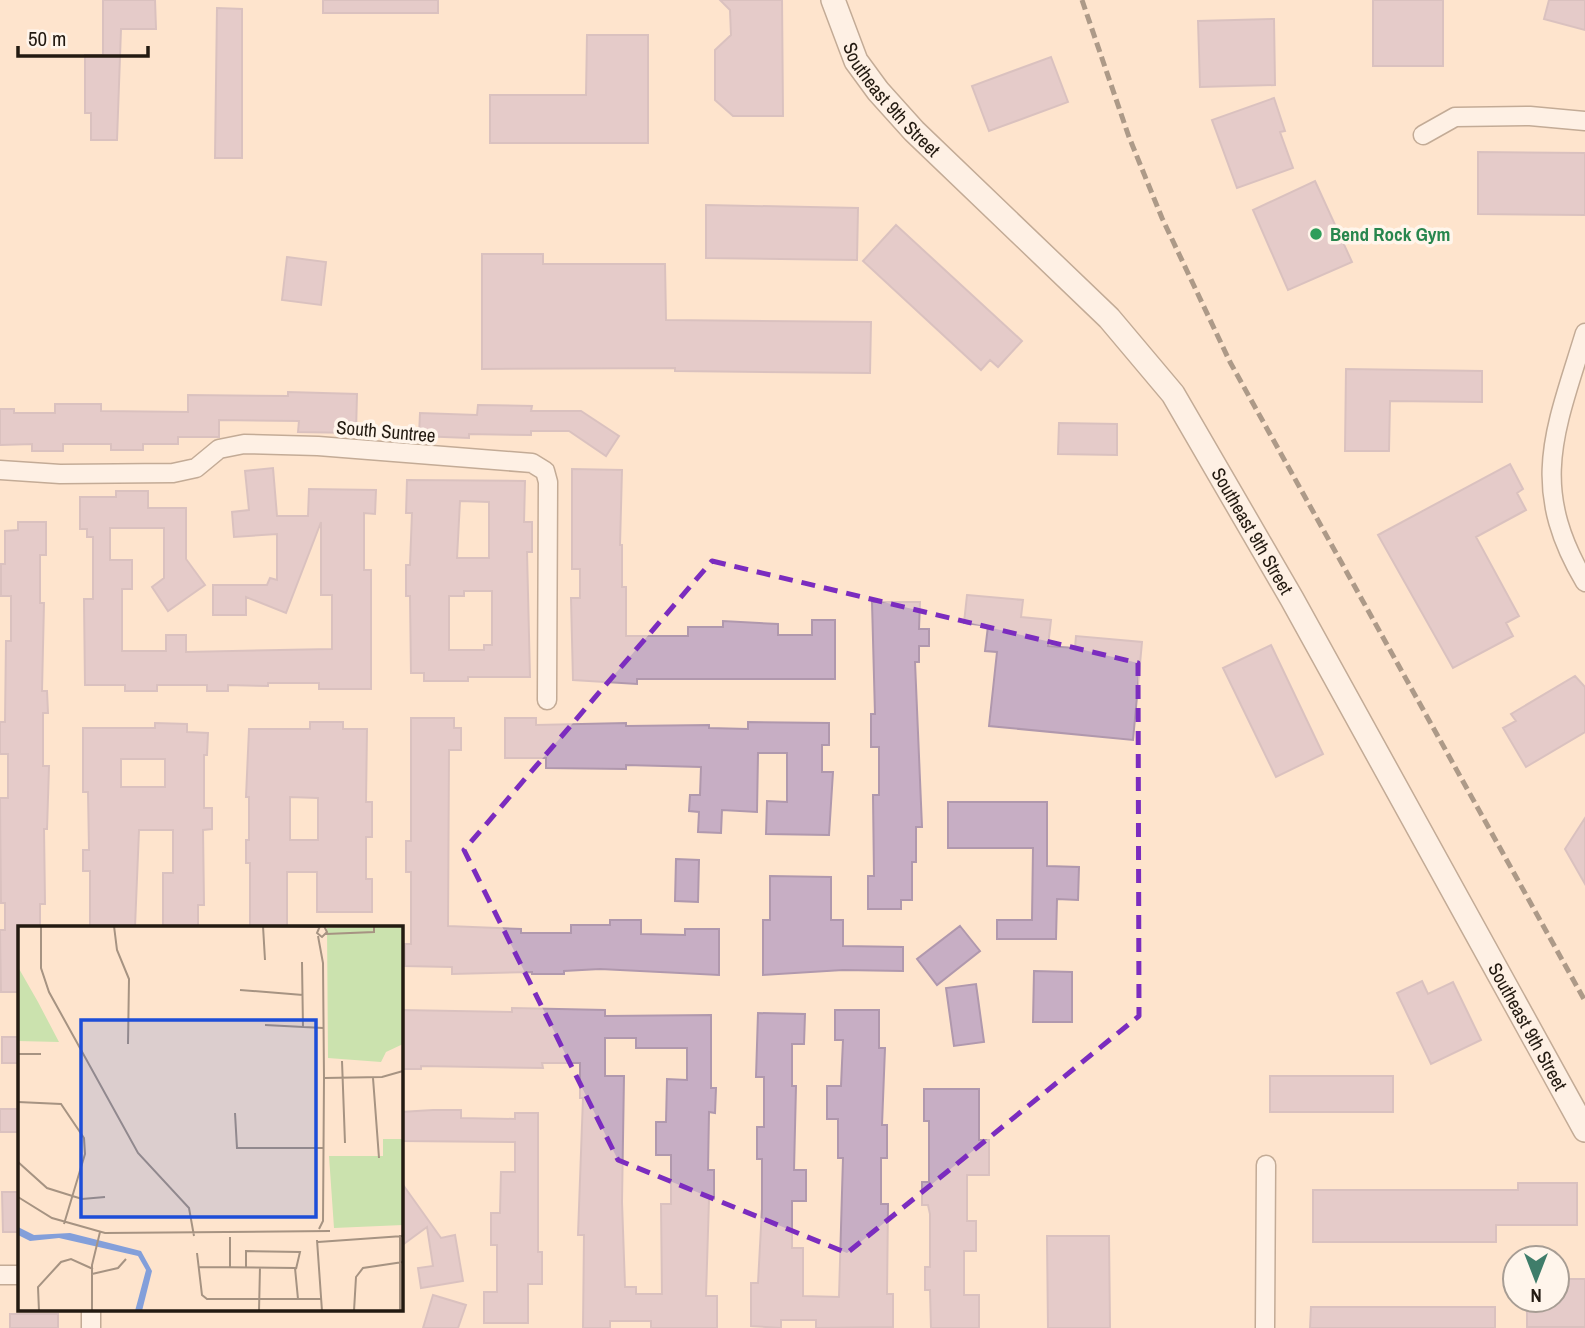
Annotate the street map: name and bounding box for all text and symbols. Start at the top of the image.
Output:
scale bar [18,14,147,58]
text: 50 m [28,24,66,53]
street label: Southeast 9th Street [837,38,947,163]
place label: Bend Rock Gym [1330,221,1450,247]
marker: Bend Rock Gym [1308,226,1324,242]
street label: South Suntree [335,414,437,448]
street label: Southeast 9th Street [1206,463,1300,599]
inset map [18,926,402,1310]
street label: Southeast 9th Street [1482,958,1574,1096]
north arrow [1501,1244,1571,1314]
text: N [1530,1283,1542,1309]

